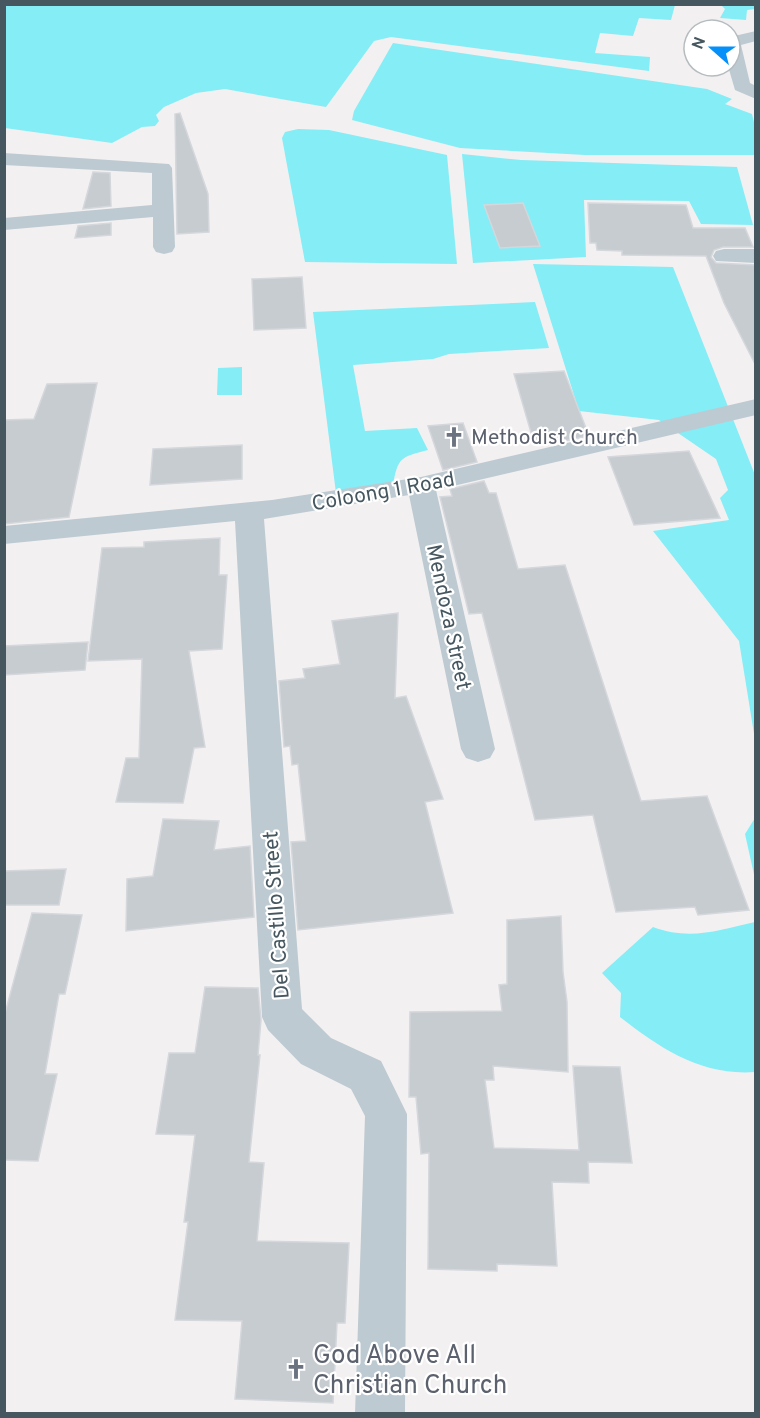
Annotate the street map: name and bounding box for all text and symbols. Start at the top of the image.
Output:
north arrow [682,18,742,78]
text: N [688,34,711,52]
church icon: Methodist Church [442,425,466,449]
place label: Methodist Church [471,425,638,452]
street label: Coloong 1 Road [310,467,457,518]
street label: Mendoza Street [419,542,476,693]
street label: Del Castillo Street [258,830,297,1000]
place label: God Above All Christian Church [313,1340,507,1403]
church icon: God Above All Christian Church [284,1357,308,1381]

